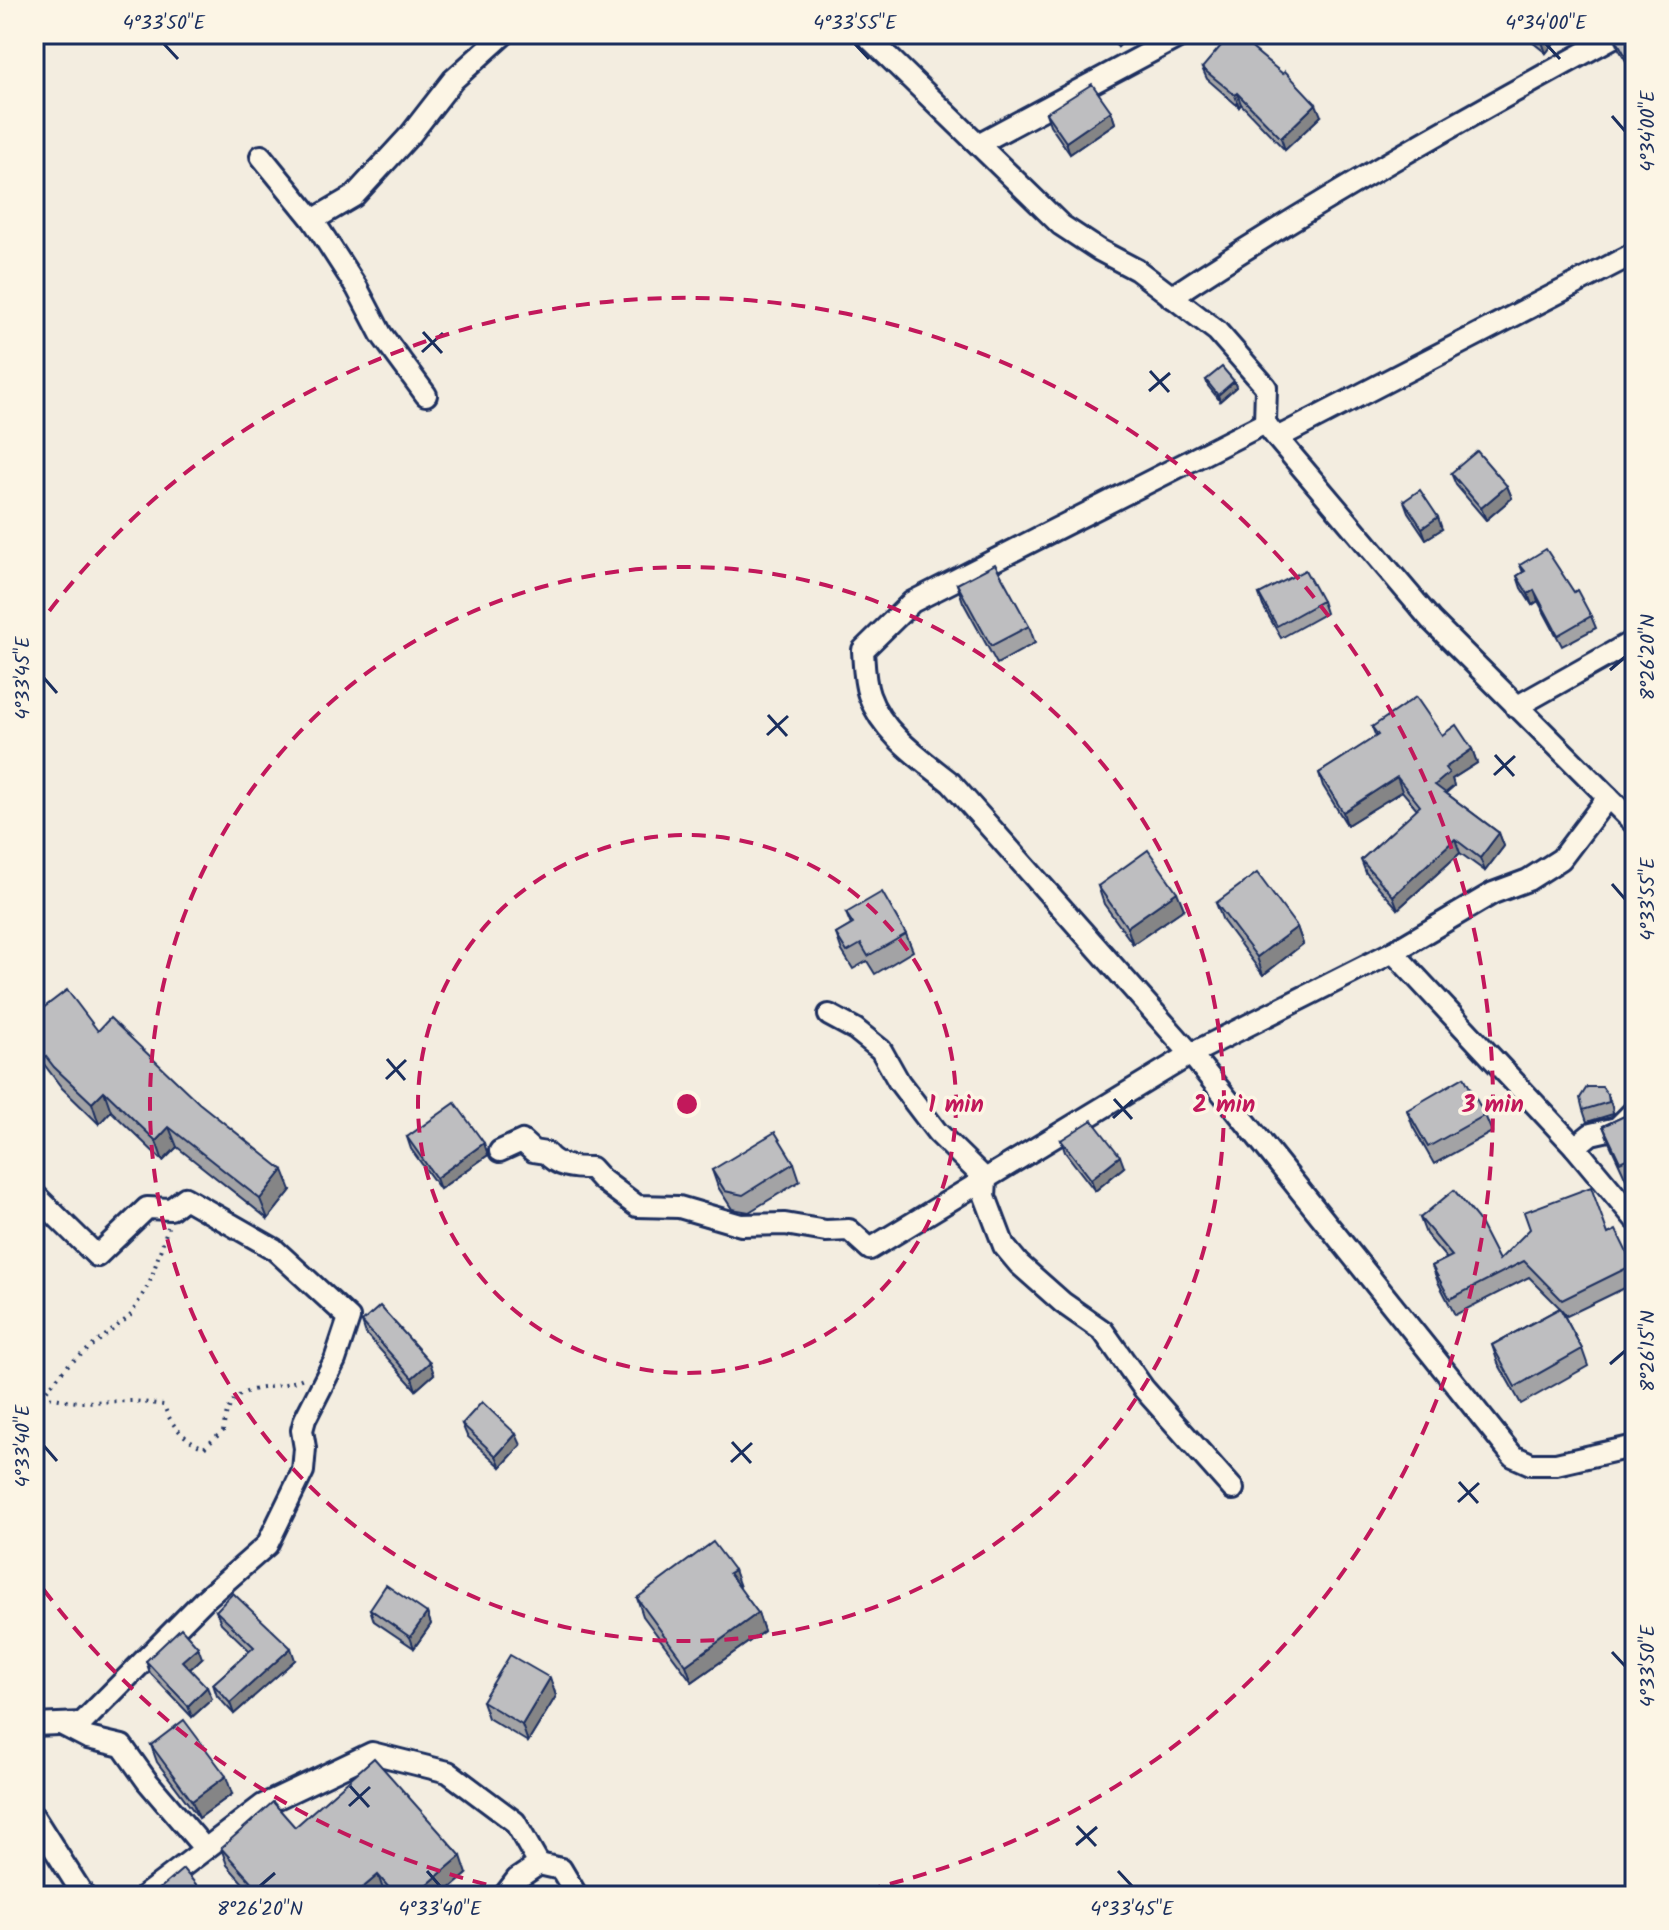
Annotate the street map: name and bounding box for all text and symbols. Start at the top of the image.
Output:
text: 4°33'50"E [123,8,207,40]
text: 4°33'55"E [813,8,898,40]
text: 4°34'00"E [1505,8,1588,40]
text: 4°34'00"E [1633,89,1665,172]
text: 8°26'20"N [1633,614,1665,700]
text: 4°33'45"E [8,635,40,720]
text: 4°33'55"E [1633,856,1665,941]
text: 1 min [928,1086,984,1125]
text: 2 min [1193,1086,1255,1125]
text: 3 min [1461,1086,1524,1125]
centre of rings [673,1090,701,1118]
text: 8°26'15"N [1633,1310,1665,1392]
text: 4°33'40"E [8,1403,40,1487]
text: 4°33'50"E [1633,1623,1665,1707]
text: 8°26'20"N [217,1894,303,1926]
text: 4°33'40"E [399,1894,483,1926]
text: 4°33'45"E [1090,1894,1175,1926]

